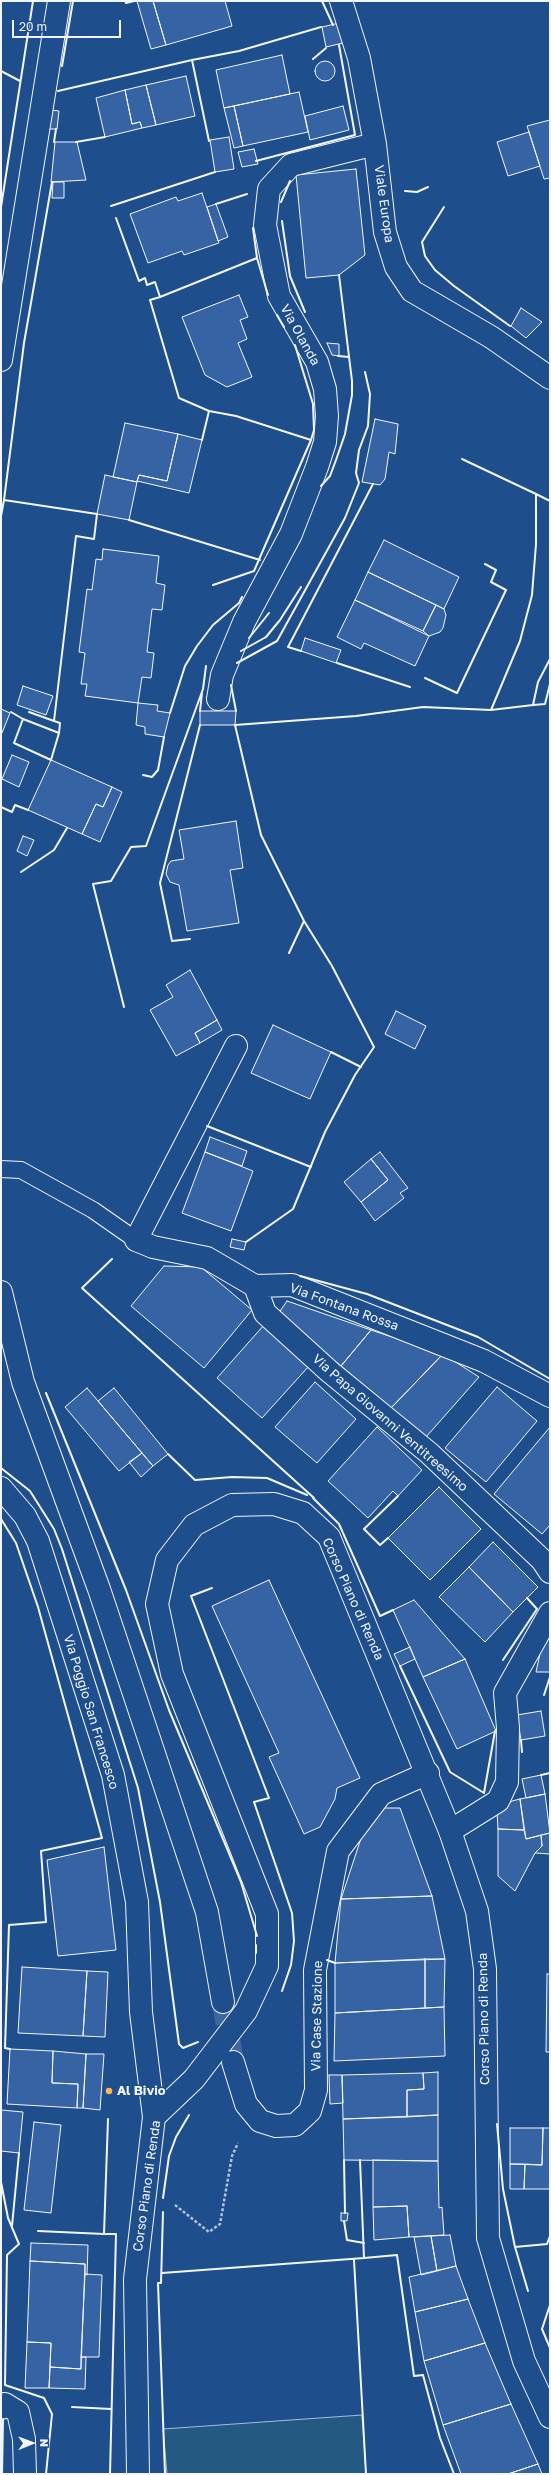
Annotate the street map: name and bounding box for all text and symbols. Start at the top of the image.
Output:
scale bar [14,12,123,38]
text: 20 m [19,19,47,34]
street label: Viale Europa [371,164,397,244]
street label: Via Olanda [277,302,323,368]
street label: Via Fontana Rossa [287,1280,401,1334]
street label: Via Papa Giovanni Ventitreesimo [309,1351,471,1495]
street label: Corso Piano di Renda [319,1535,387,1663]
street label: Via Poggio San Francesco [60,1633,122,1791]
street label: Corso Piano di Renda [475,1953,493,2085]
street label: Via Case Stazione [308,1961,326,2071]
place label: Al Bivio [117,2083,166,2099]
marker: Al Bivio [104,2086,114,2096]
street label: Corso Piano di Renda [130,2119,164,2253]
north arrow [12,2423,52,2463]
text: N [38,2438,51,2447]

